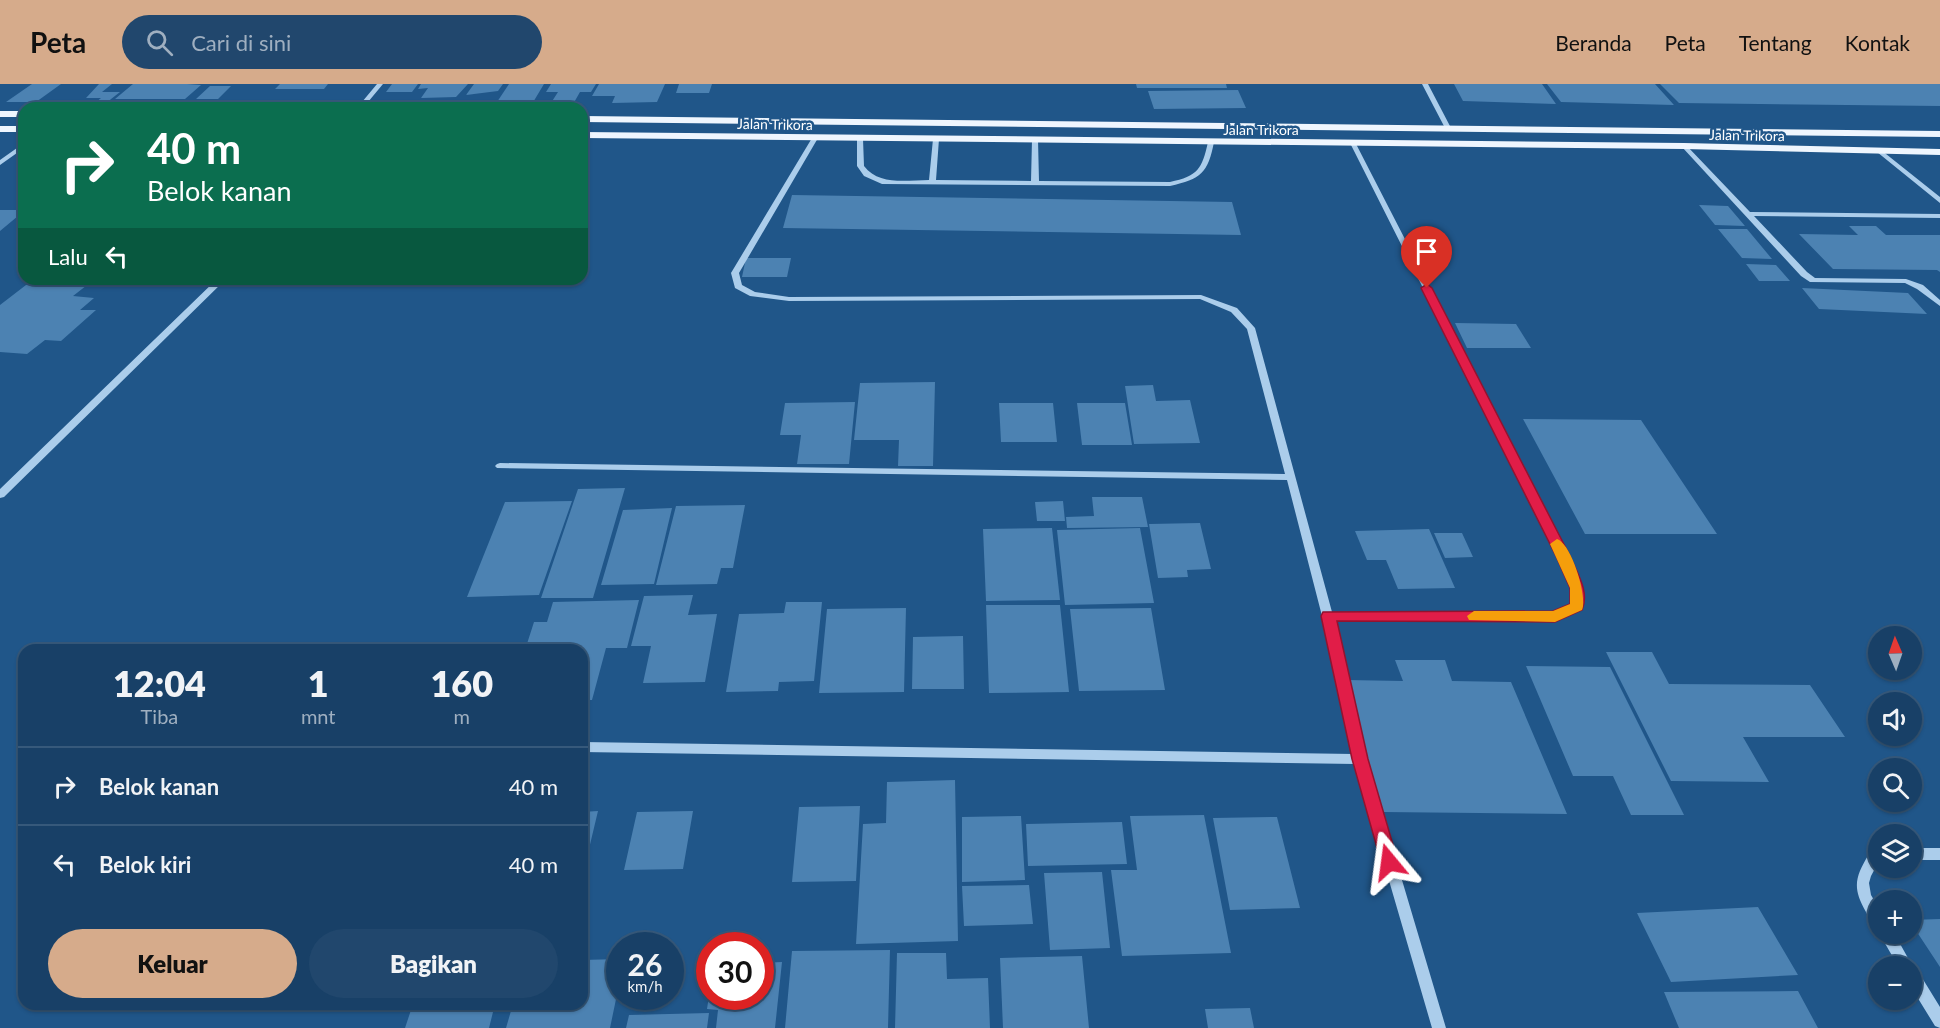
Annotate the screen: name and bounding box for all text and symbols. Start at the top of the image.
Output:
search box [122,15,542,69]
text: Peta [30,25,86,59]
icon: search [143,26,176,59]
text: Cari di sini [191,29,291,56]
text: Beranda [1555,30,1632,55]
text: Peta [1665,30,1706,55]
text: Tentang [1739,30,1812,55]
text: Kontak [1845,30,1910,55]
street label: Jalan Trikora [737,115,813,133]
street label: Jalan Trikora [1223,121,1299,138]
text: 40 m [147,123,241,173]
icon: right [48,126,126,204]
street label: Jalan Trikora [1709,126,1785,144]
text: Belok kanan [147,174,292,207]
pin [1401,226,1452,288]
icon: arrive [1410,235,1443,268]
icon: left [100,240,133,273]
text: Lalu [48,243,88,270]
north arrow [1868,626,1922,680]
map controls [1868,626,1922,1010]
text: 12:04 [113,661,206,705]
text: 1 [308,661,329,705]
text: 160 [430,661,493,705]
button: sound [1868,692,1922,746]
text: Tiba [141,704,178,728]
text: mnt [301,704,336,728]
text: m [454,704,470,728]
button: search [1868,758,1922,812]
icon: right [48,770,81,803]
text: Belok kanan [99,773,219,800]
text: 40 m [509,773,558,800]
button: layers [1868,824,1922,878]
position arrow [1357,830,1421,894]
icon: left [48,848,81,881]
text: Belok kiri [99,851,191,878]
text: 40 m [509,851,558,878]
button: + [1868,890,1922,944]
button: Keluar [48,929,297,998]
button: Bagikan [309,929,558,998]
speed limit sign: 30 [696,932,774,1010]
text: 26 [628,946,662,982]
button: − [1868,956,1922,1010]
text: km/h [627,977,663,995]

